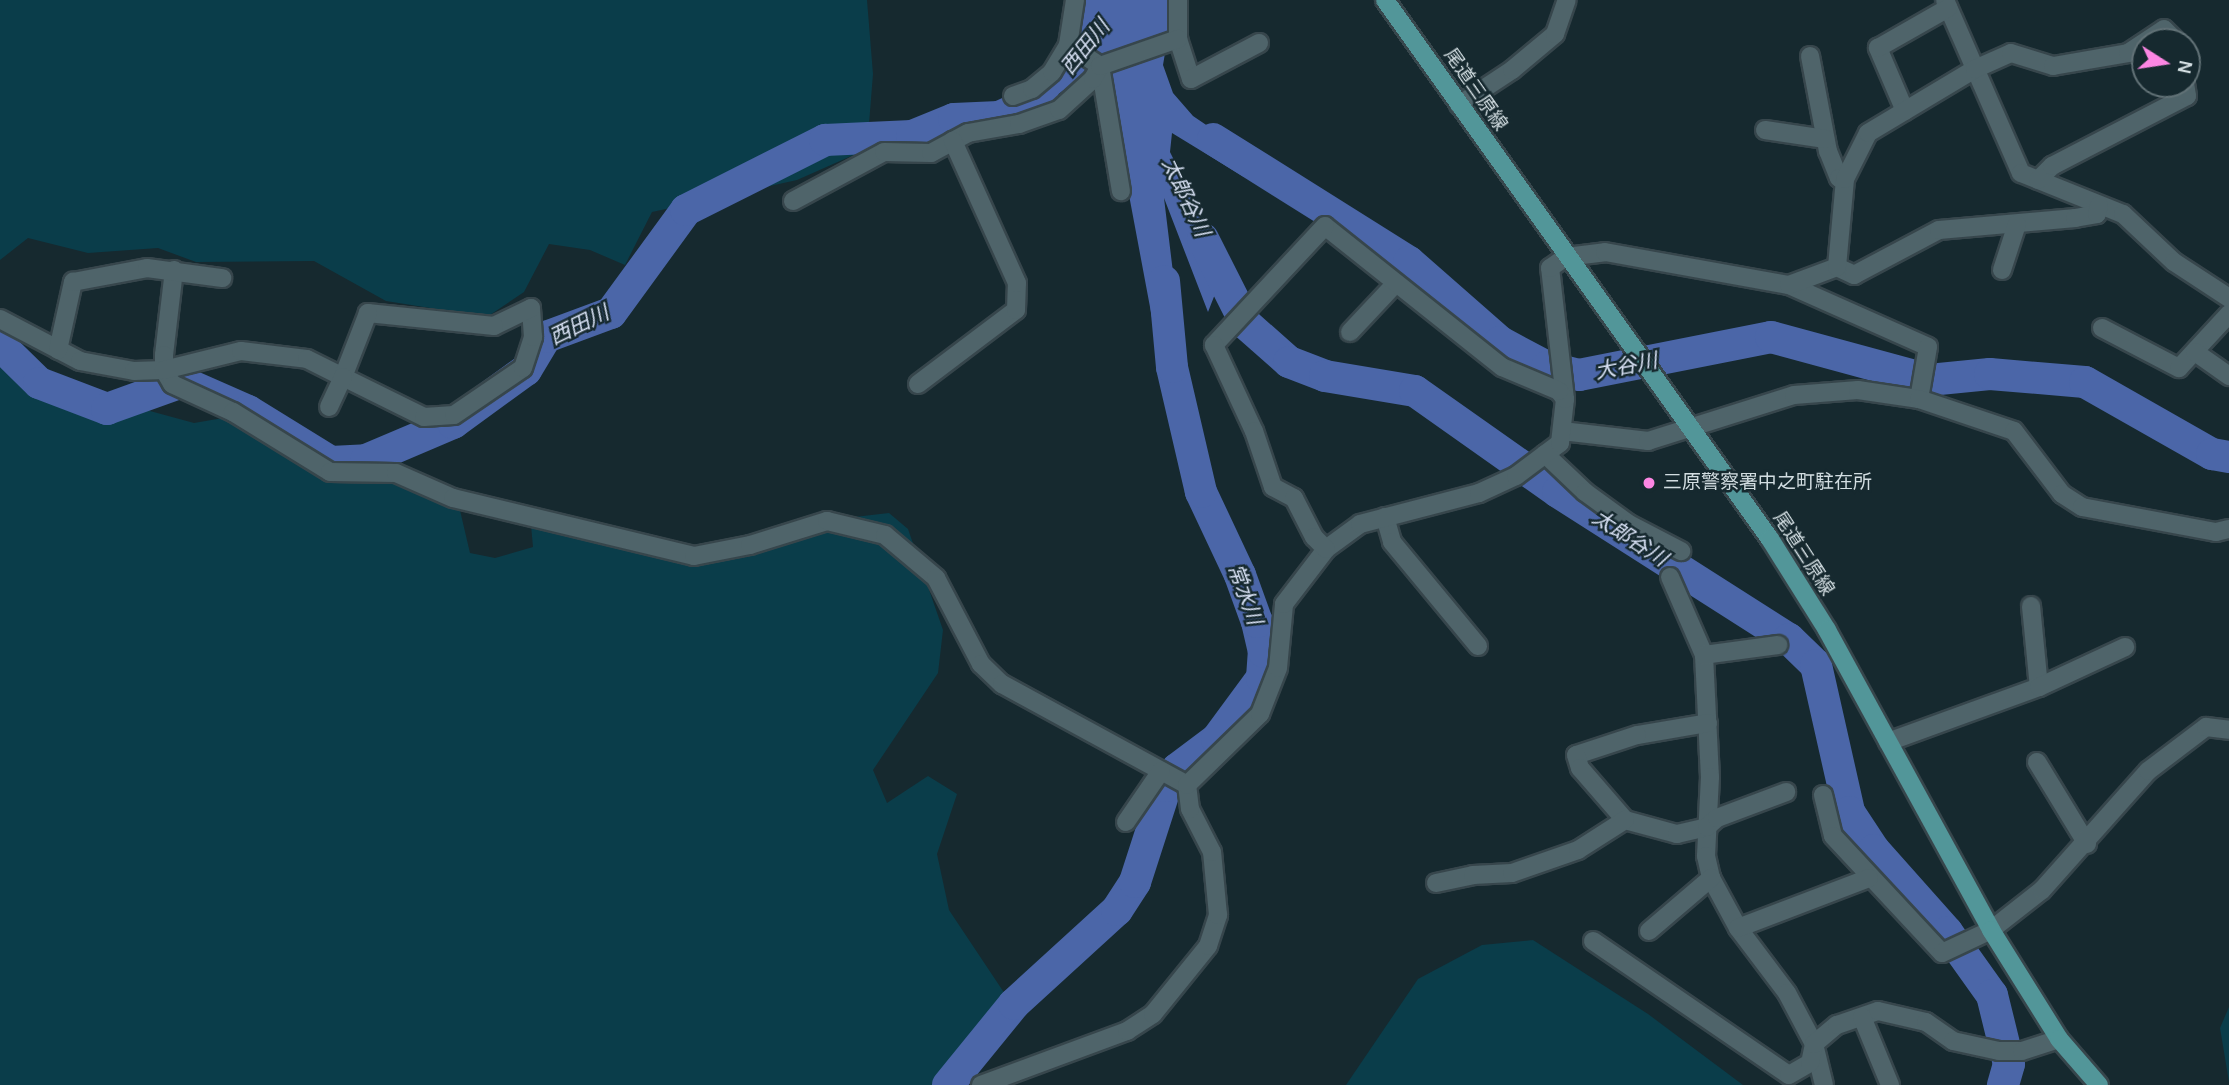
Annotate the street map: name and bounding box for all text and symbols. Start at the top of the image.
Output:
water label: 西田川 [1055,15,1115,79]
north arrow [2131,28,2201,98]
street label: 尾道三原線 [1438,45,1512,135]
text: N [2172,58,2197,76]
water label: 太郎谷川 [1157,154,1215,240]
water label: 西田川 [545,300,613,350]
water label: 大谷川 [1593,348,1659,384]
place label: 三原警察署中之町駐在所 [1663,472,1872,494]
marker: 三原警察署中之町駐在所 [1641,475,1657,491]
water label: 太郎谷川 [1588,505,1672,571]
street label: 尾道三原線 [1768,508,1838,600]
water label: 常水川 [1222,560,1268,628]

